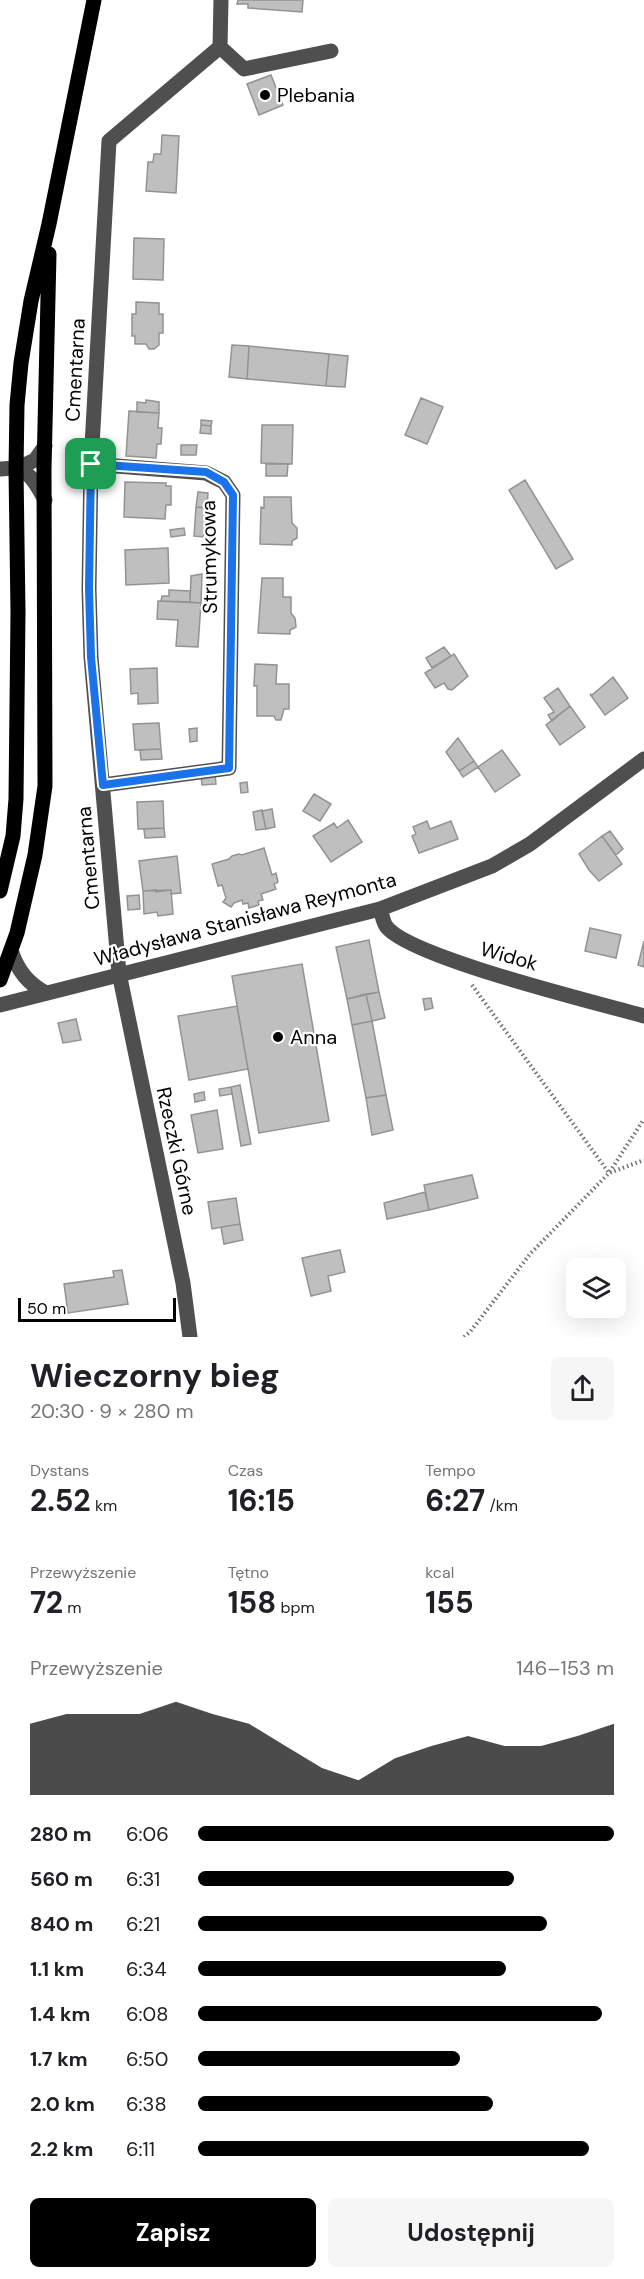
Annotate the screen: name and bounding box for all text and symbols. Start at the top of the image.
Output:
place label: Plebania [277,82,355,108]
marker: Plebania [258,88,272,102]
street label: Cmentarna [59,318,91,422]
pin [65,438,116,489]
icon: arrive [74,447,107,480]
street label: Strumykowa [195,500,223,614]
street label: Cmentarna [71,805,105,911]
street label: Władysława Stanisława Reymonta [91,866,399,972]
street label: Widok [477,935,541,977]
place label: Anna [290,1024,337,1050]
marker: Anna [271,1030,285,1044]
street label: Rzeczki Górne [151,1084,203,1218]
map controls [566,1258,626,1318]
button: layers [566,1258,626,1318]
scale bar [18,1295,176,1322]
text: 50 m [27,1298,66,1319]
text: Wieczorny bieg [30,1354,280,1397]
button: share [551,1357,614,1420]
text: 20:30 · 9 × 280 m [30,1398,194,1424]
text: Dystans [30,1460,89,1481]
text: Czas [228,1460,263,1481]
text: Tempo [425,1460,476,1481]
text: 2.52 [30,1481,91,1520]
text: 16:15 [228,1481,295,1520]
text: 6:27 [425,1481,485,1520]
text: km [91,1495,117,1516]
text: /km [485,1495,518,1516]
text: Przewyższenie [30,1562,136,1583]
text: Tętno [228,1562,269,1583]
text: kcal [425,1562,454,1583]
text: 72 [30,1583,63,1622]
text: 158 [228,1583,276,1622]
text: 155 [425,1583,474,1622]
text: m [63,1597,82,1618]
text: bpm [276,1597,315,1618]
text: Przewyższenie [30,1655,163,1681]
text: 146–153 m [516,1655,614,1681]
text: 280 m [30,1821,92,1847]
text: 6:06 [126,1821,169,1847]
text: 560 m [30,1866,93,1892]
text: 6:31 [126,1866,160,1892]
text: 840 m [30,1911,93,1937]
text: 6:21 [126,1911,160,1937]
text: 1.1 km [30,1956,84,1982]
text: 6:34 [126,1956,167,1982]
text: 1.4 km [30,2001,90,2027]
text: 6:08 [126,2001,168,2027]
text: 1.7 km [30,2046,88,2072]
text: 6:50 [126,2046,168,2072]
text: 2.0 km [30,2091,95,2117]
text: 6:38 [126,2091,167,2117]
text: 2.2 km [30,2136,93,2162]
text: 6:11 [126,2136,155,2162]
button: Zapisz [30,2198,316,2267]
button: Udostępnij [328,2198,614,2267]

